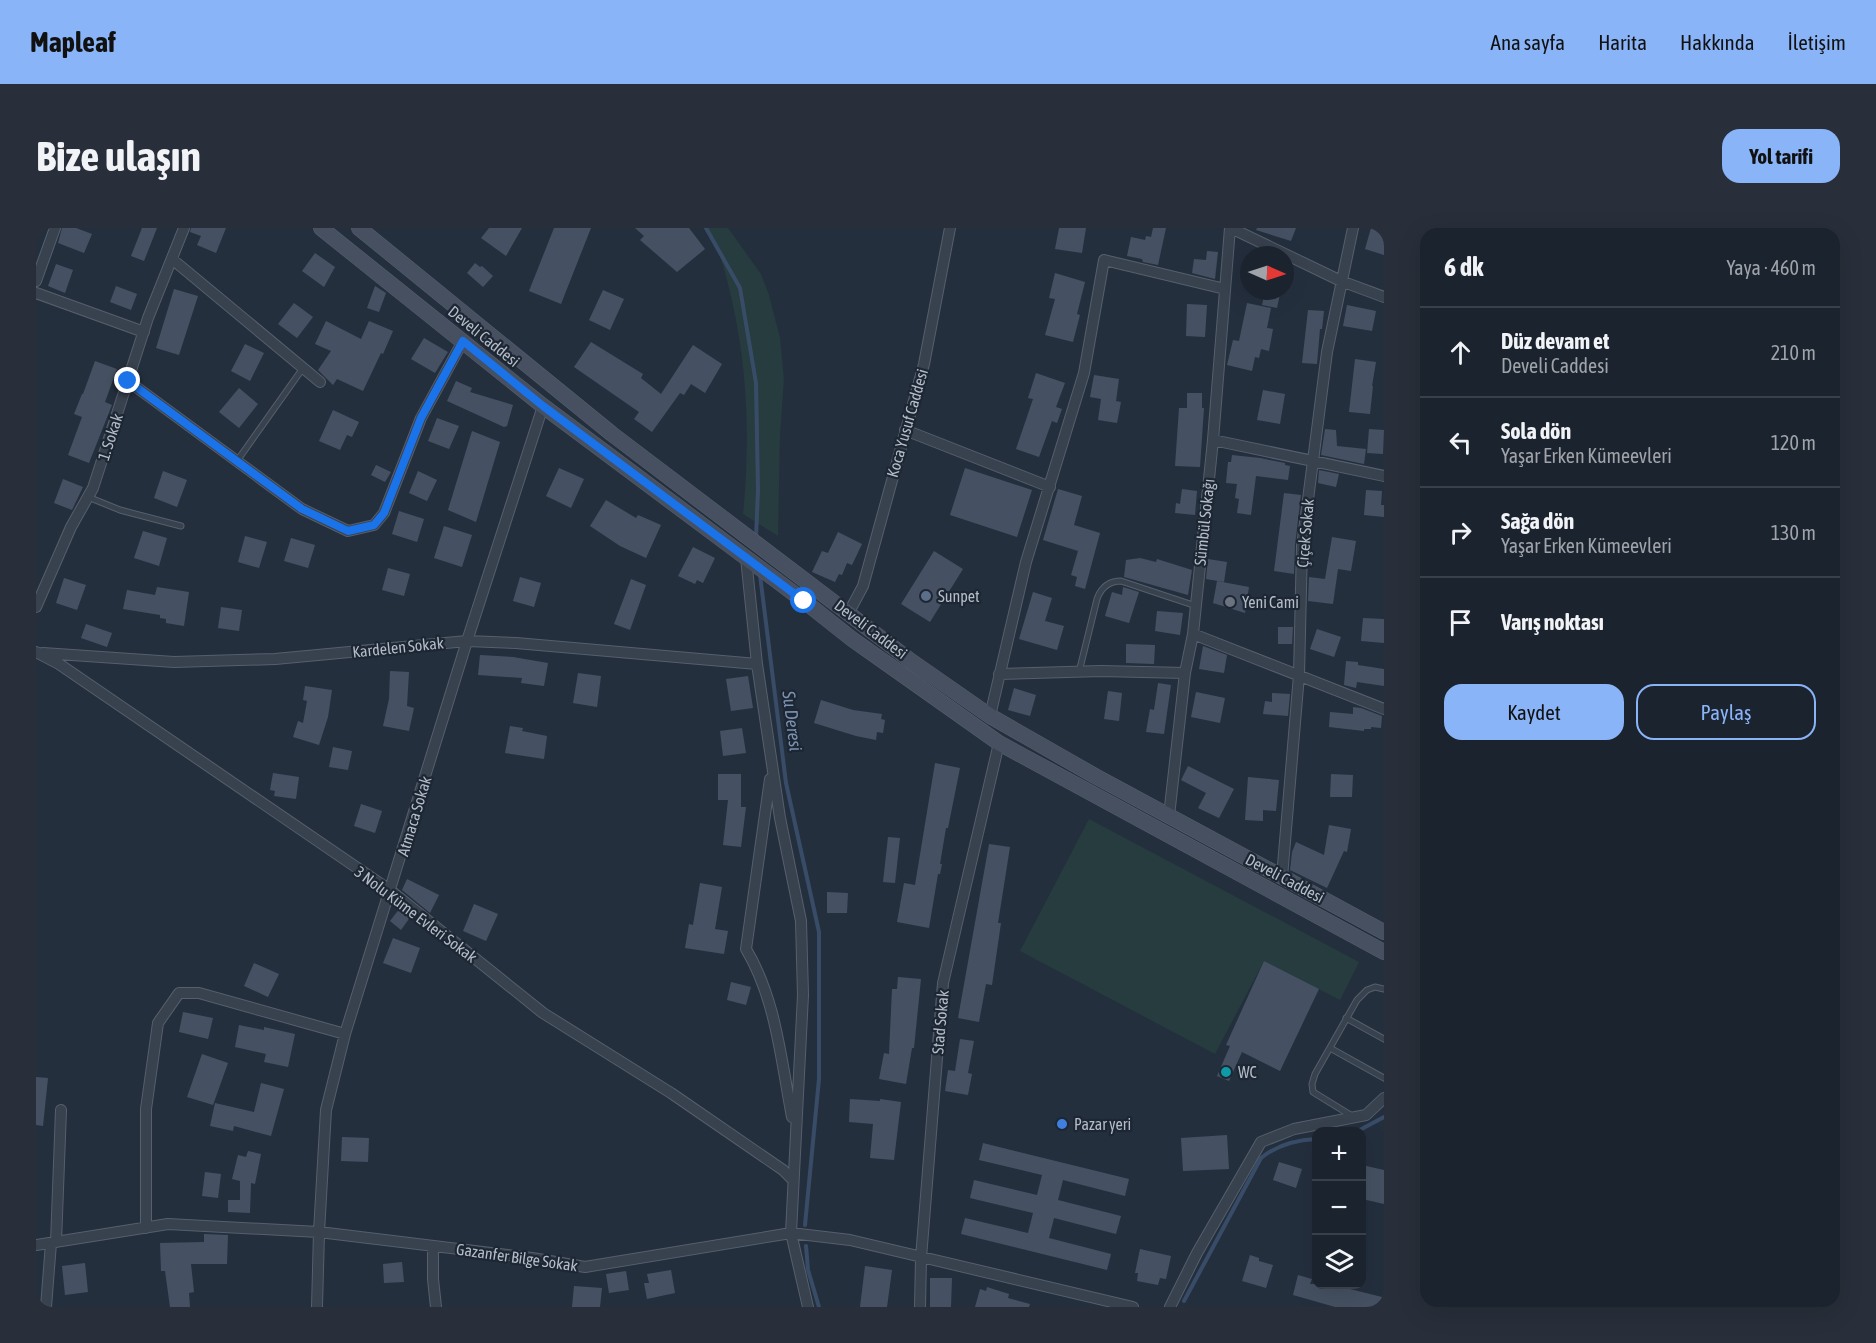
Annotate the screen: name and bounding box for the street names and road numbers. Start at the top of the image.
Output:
street label: Develi Caddesi [445,302,523,370]
street label: Koca Yusuf Caddesi [883,367,931,479]
street label: 1. Sokak [94,411,126,463]
street label: Sümbül Sokağı [1191,478,1218,566]
street label: Çiçek Sokak [1293,498,1318,568]
street label: Develi Caddesi [831,596,911,662]
street label: Kardelen Sokak [352,633,444,661]
street label: Atmaca Sokak [393,774,435,858]
street label: Develi Caddesi [1243,850,1327,906]
street label: 3 Nolu Küme Evleri Sokak [351,862,481,966]
street label: Stad Sokak [928,989,952,1055]
street label: Gazanfer Bilge Sokak [455,1240,579,1275]

